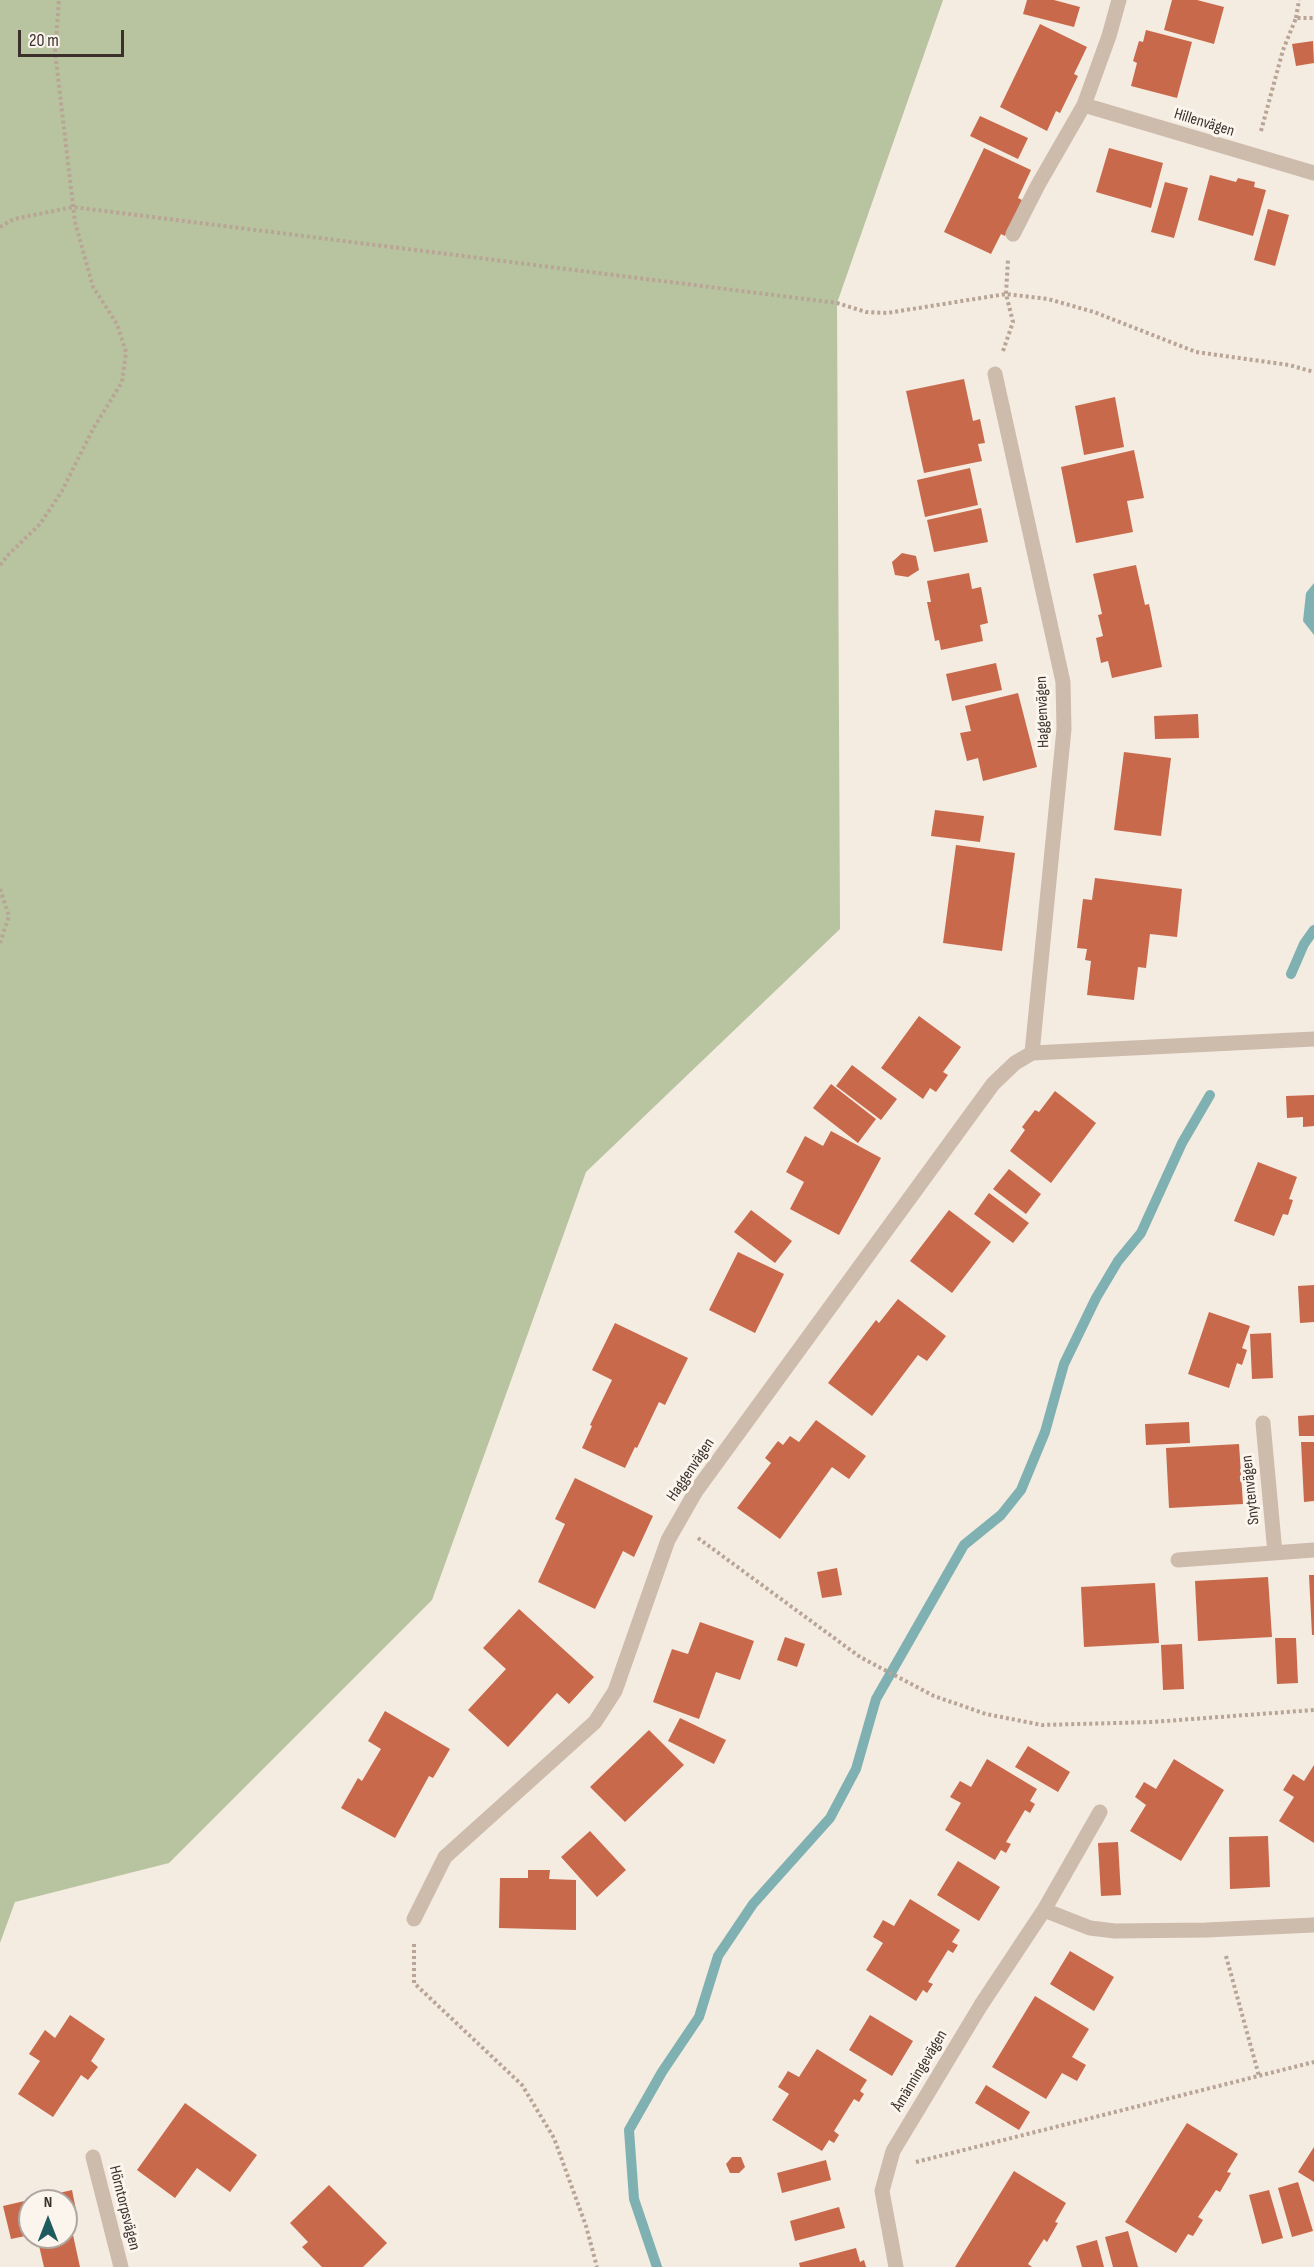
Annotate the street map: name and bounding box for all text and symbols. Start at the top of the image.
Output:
scale bar [21,18,128,56]
text: 20 m [29,30,59,51]
street label: Hillenvägen [1172,105,1236,141]
street label: Haggenvägen [1032,676,1054,748]
street label: Haggenvägen [663,1435,719,1505]
street label: Snytenvägen [1238,1454,1264,1526]
street label: Åmänningevägen [888,2027,952,2115]
street label: Hörntorpsvägen [104,2164,144,2252]
north arrow [18,2189,78,2249]
text: N [44,2193,52,2212]

